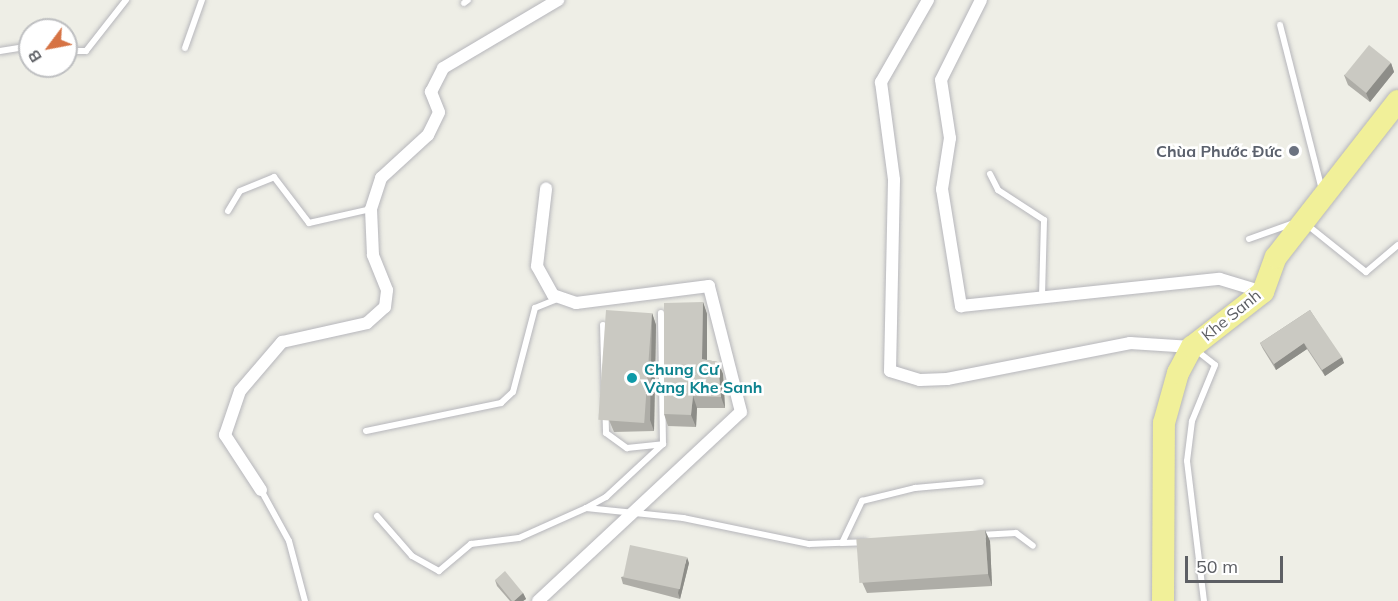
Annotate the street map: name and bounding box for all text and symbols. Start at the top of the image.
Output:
north arrow [18,18,78,78]
text: B [23,47,46,66]
place label: Chùa Phước Đức [1156,141,1282,161]
marker: Chùa Phước Đức [1287,144,1301,158]
street label: Khe Sanh [1197,285,1265,345]
place label: Chung Cư Vàng Khe Sanh [644,359,762,397]
marker: Chung Cư Vàng Khe Sanh [625,371,639,385]
scale bar [1188,544,1286,582]
text: 50 m [1196,555,1238,578]

